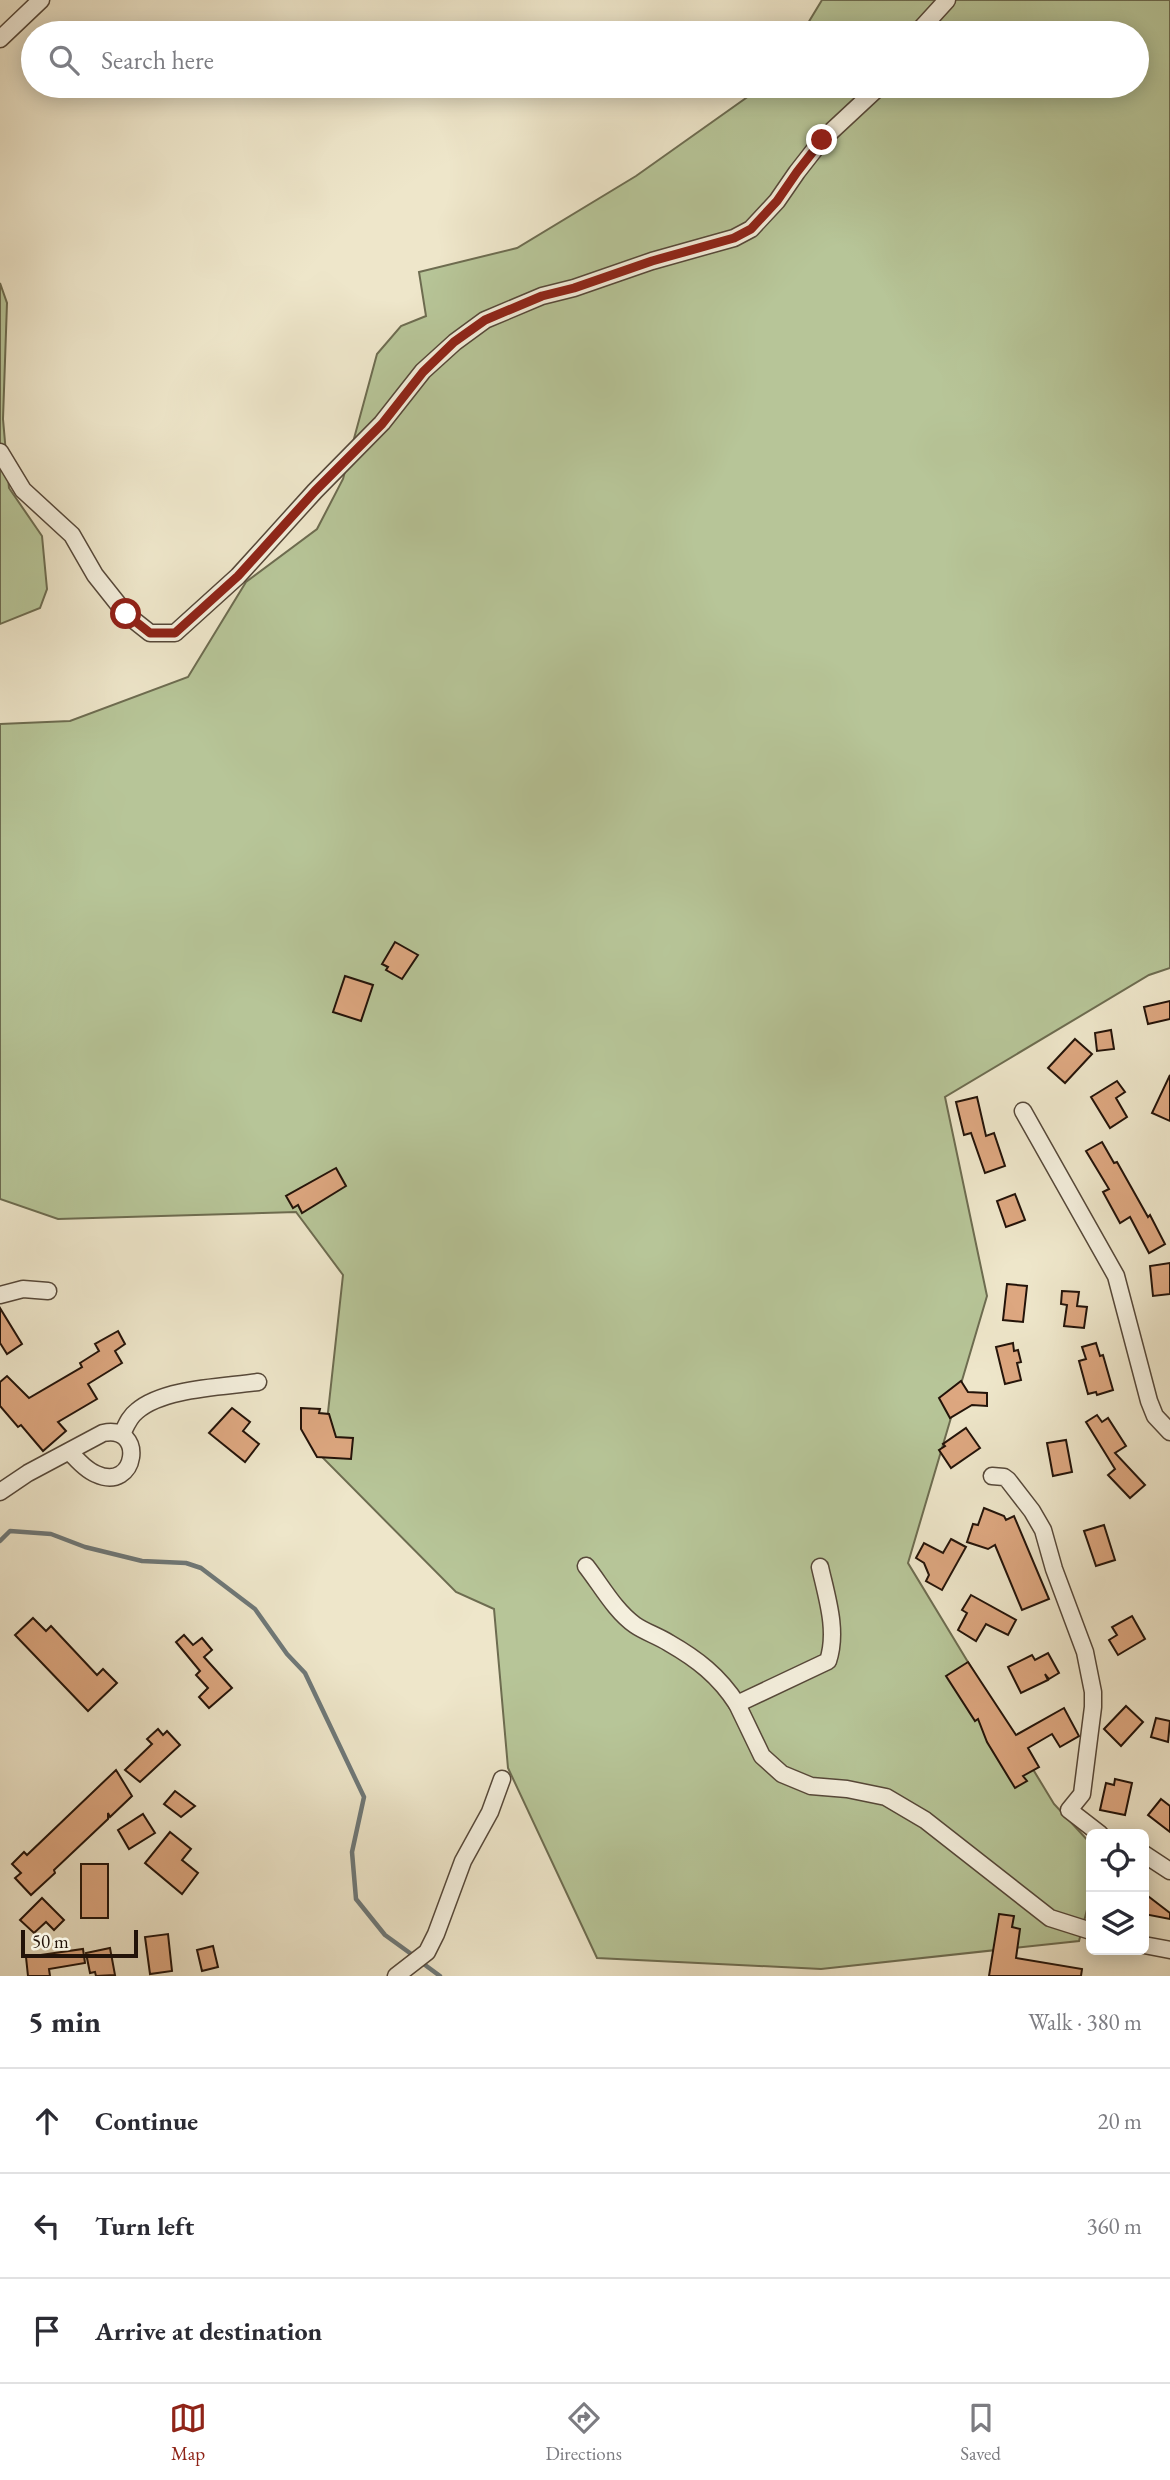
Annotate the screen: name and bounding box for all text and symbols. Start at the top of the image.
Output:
search box [21,21,1149,98]
icon: search [45,41,83,79]
text: Search here [101,43,214,77]
route end [806,124,837,155]
route start [110,598,141,629]
map controls [1086,1829,1149,1955]
button: locate [1086,1829,1149,1892]
button: layers [1086,1892,1149,1955]
scale bar [21,1927,138,1959]
text: 50 m [32,1929,69,1954]
text: 5 min [28,2002,101,2041]
text: Walk · 380 m [1028,2007,1142,2037]
icon: ahead [28,2102,66,2140]
text: Continue [95,2104,198,2138]
text: 20 m [1097,2106,1142,2136]
icon: left [28,2207,66,2245]
text: Turn left [95,2209,194,2243]
text: 360 m [1086,2211,1142,2241]
icon: arrive [28,2312,66,2350]
text: Arrive at destination [95,2314,322,2348]
tab: Map [169,2399,207,2466]
tab: Directions [545,2399,622,2466]
tab: Saved [960,2399,1001,2466]

